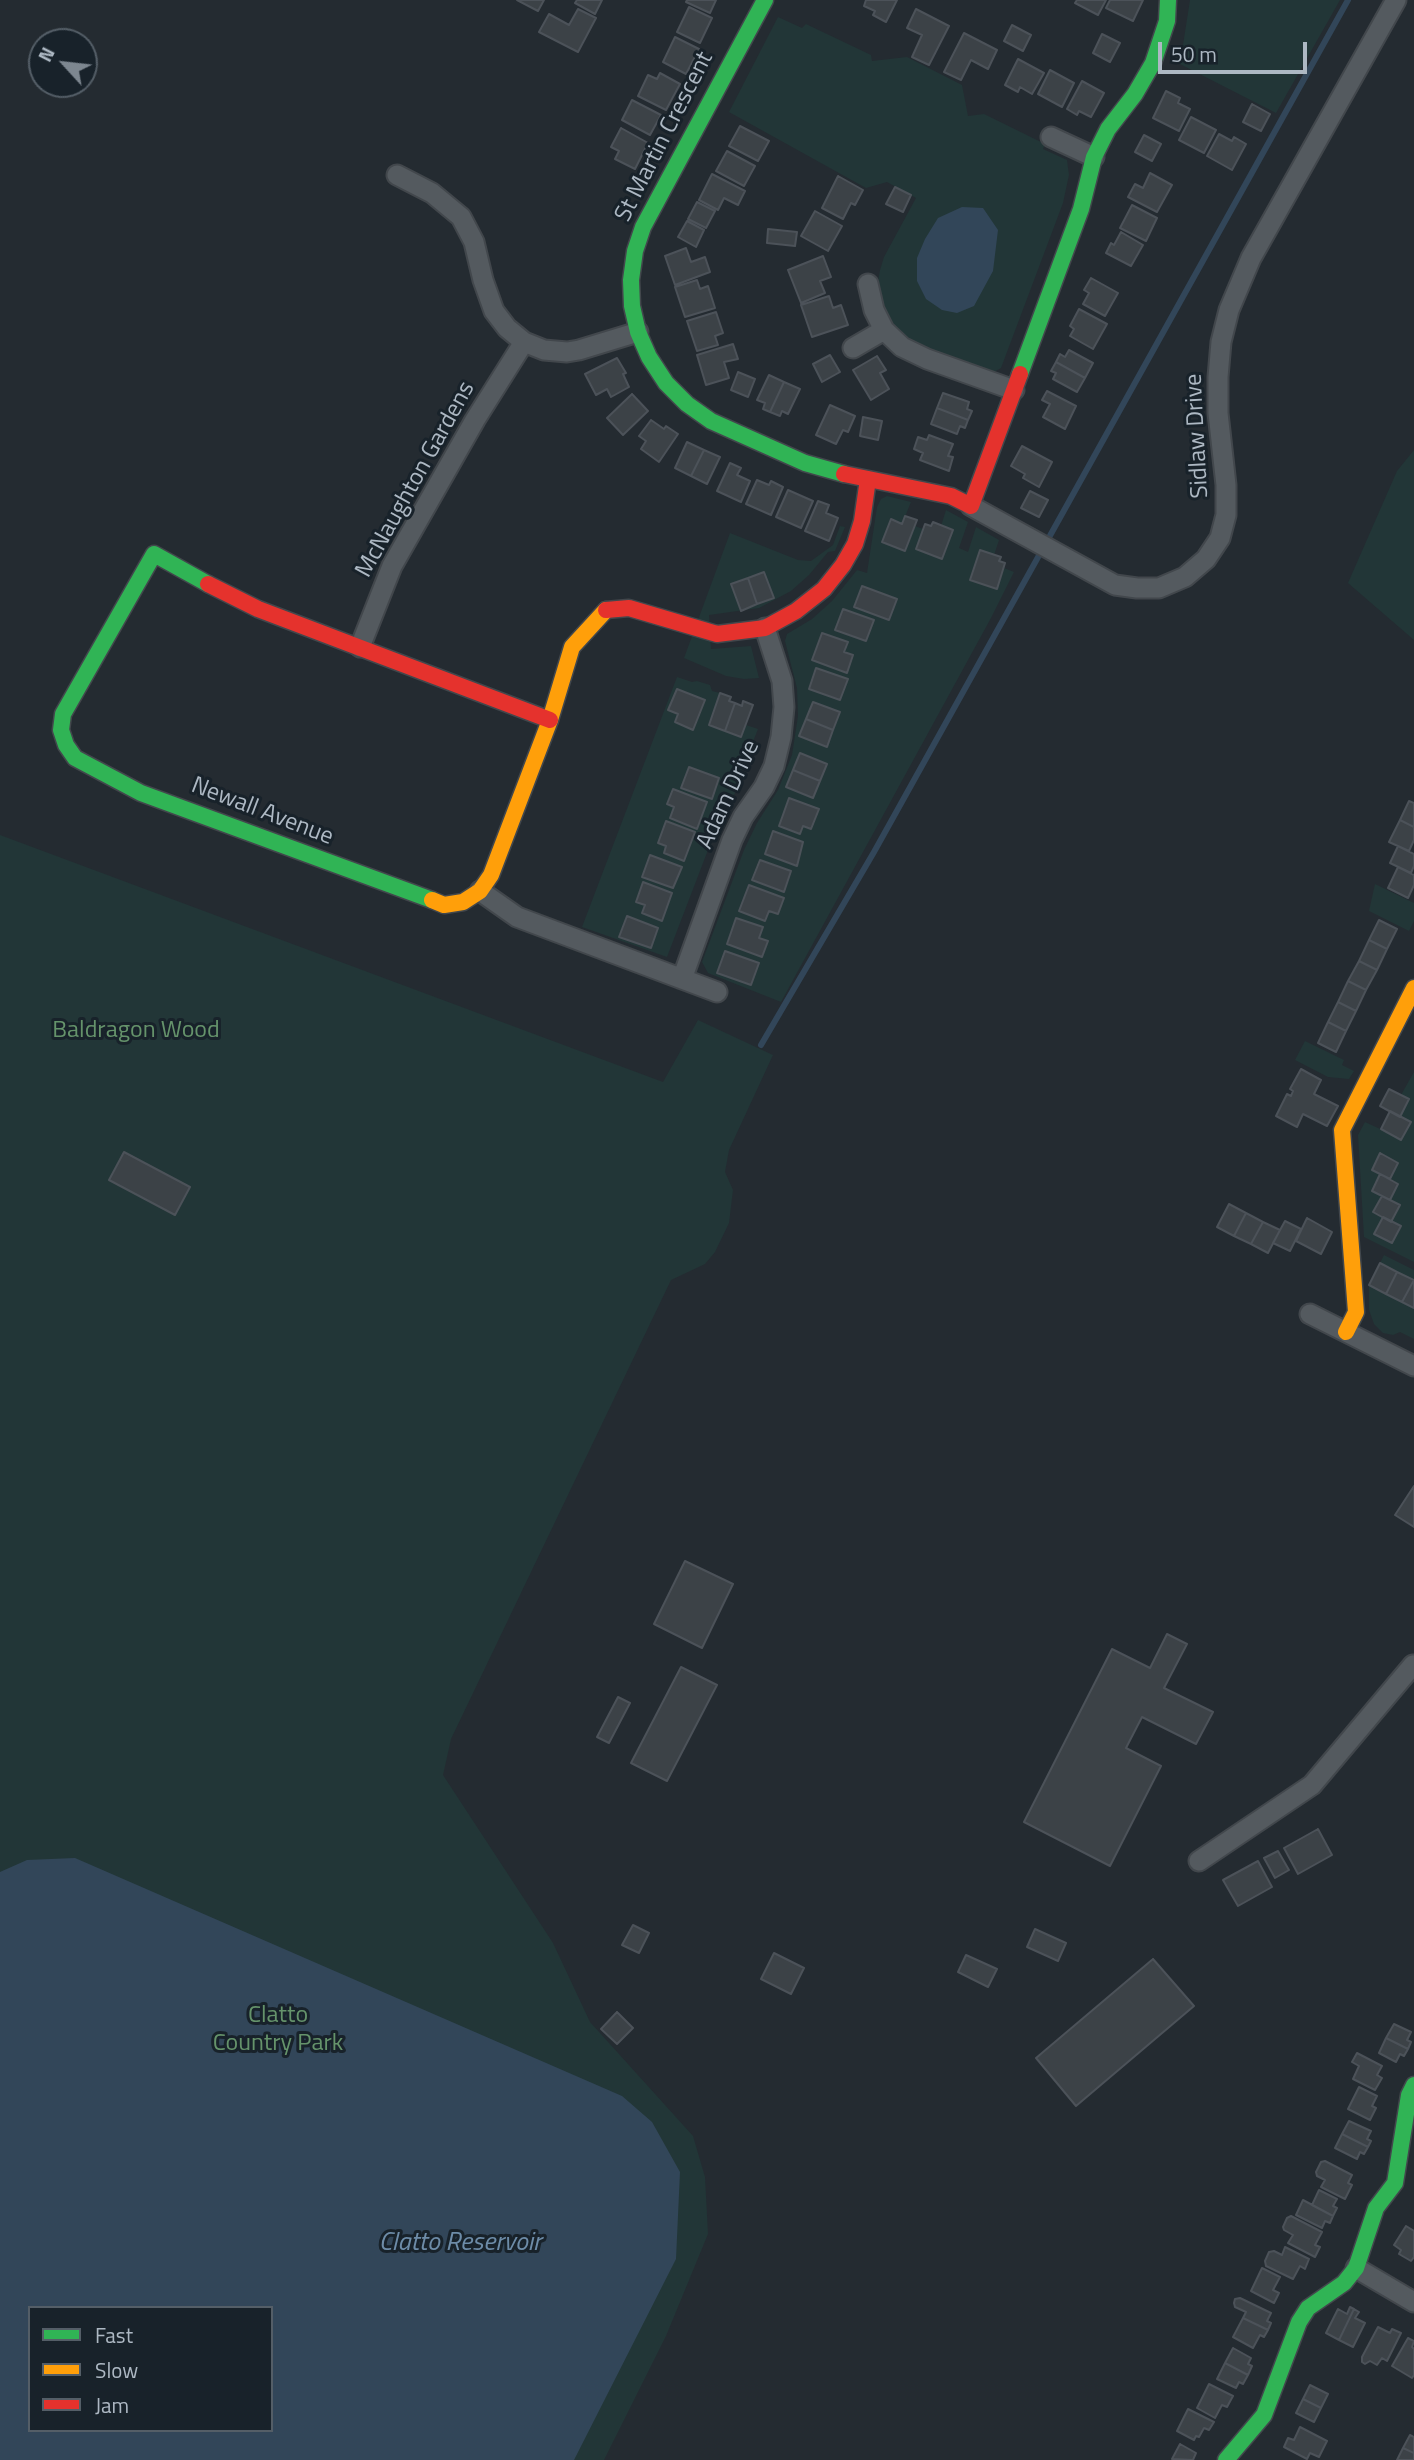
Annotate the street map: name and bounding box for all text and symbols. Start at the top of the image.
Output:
north arrow [28,28,98,98]
scale bar [1162,28,1311,72]
text: 50 m [1171,38,1217,70]
text: N [30,42,62,67]
street label: St Martin Crescent [610,47,720,227]
street label: Sidlaw Drive [1180,373,1216,499]
street label: McNaughton Gardens [350,377,482,583]
street label: Adam Drive [691,736,767,854]
street label: Newall Avenue [187,772,337,852]
park label: Baldragon Wood [52,1017,220,1045]
park label: Clatto Country Park [213,2002,343,2058]
water label: Clatto Reservoir [379,2228,541,2260]
legend [28,2306,273,2432]
text: Fast [95,2319,133,2351]
text: Slow [95,2354,138,2386]
text: Jam [95,2389,129,2421]

